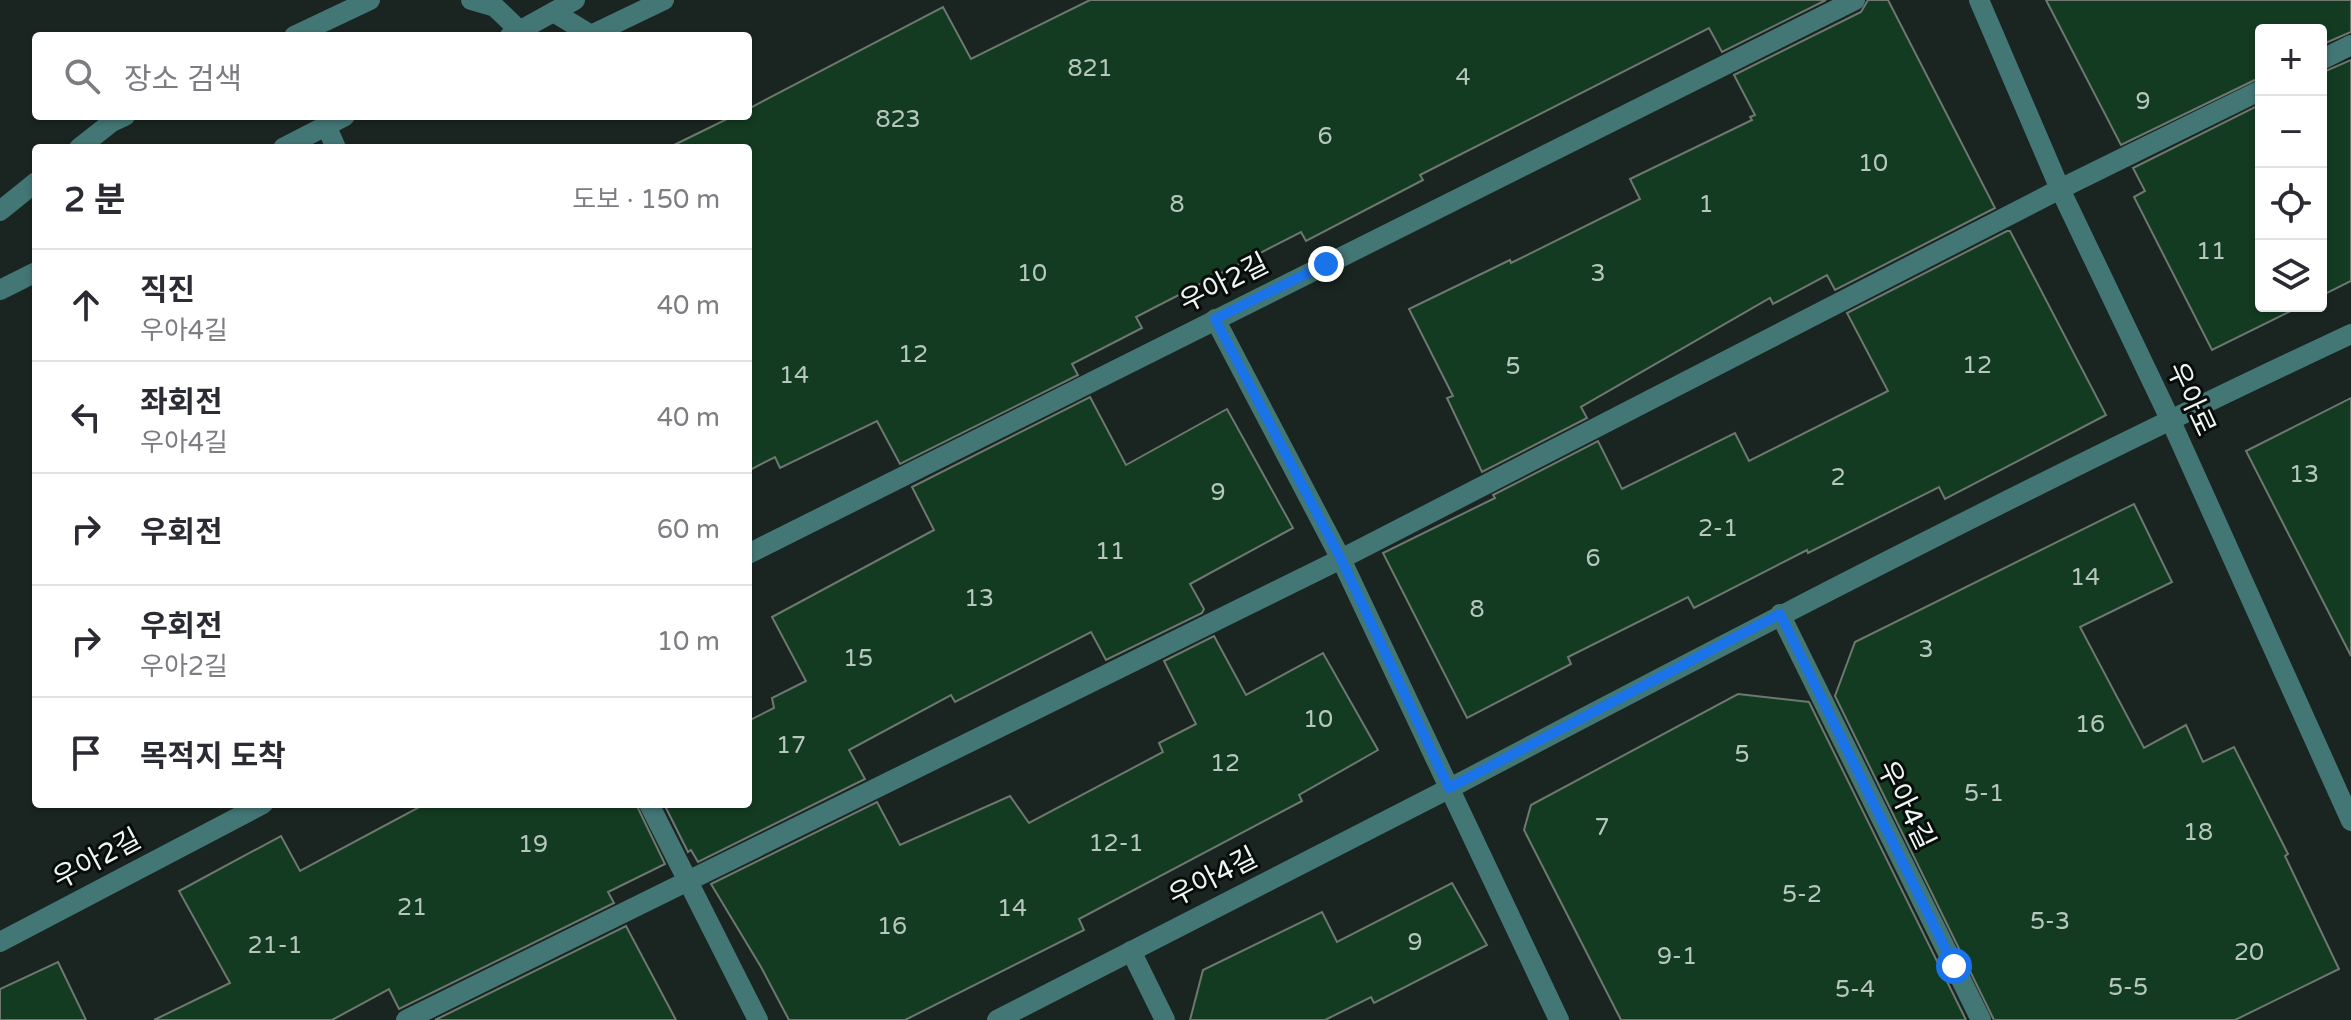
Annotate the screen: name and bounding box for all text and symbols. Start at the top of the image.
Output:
map controls [2255,24,2327,312]
button: + [2255,24,2327,96]
search box [32,32,752,120]
icon: search [60,54,104,98]
house number: 821 [1067,54,1113,83]
text: 장소 검색 [124,61,242,98]
house number: 4 [1455,63,1471,92]
house number: 9 [2135,87,2151,116]
button: − [2255,96,2327,168]
house number: 823 [875,105,921,134]
house number: 6 [1317,122,1333,151]
house number: 10 [1858,149,1888,178]
button: locate [2255,168,2327,240]
text: 2 분 [64,180,125,221]
text: 도보 · 150 m [572,184,720,215]
house number: 8 [1169,190,1185,219]
house number: 1 [1698,190,1714,219]
house number: 11 [2196,237,2226,266]
button: layers [2255,240,2327,312]
street label: 우아2길 [1174,246,1274,320]
route end [1308,246,1344,282]
house number: 10 [1017,259,1047,288]
house number: 3 [1590,259,1606,288]
text: 직진 [140,272,195,309]
icon: ahead [64,283,108,327]
text: 40 m [657,290,720,321]
text: 우아4길 [140,315,228,346]
house number: 12 [898,340,928,369]
house number: 12 [1962,351,1992,380]
house number: 5 [1505,352,1521,381]
street label: 우아로 [2159,357,2223,441]
house number: 14 [779,361,809,390]
text: 좌회전 [140,384,223,421]
icon: left [64,395,108,439]
text: 40 m [657,402,720,433]
text: 우아4길 [140,427,228,458]
house number: 13 [2289,460,2319,489]
house number: 2 [1830,463,1846,492]
house number: 9 [1210,478,1226,507]
icon: right [64,507,108,551]
text: 우회전 [140,514,223,551]
text: 60 m [657,514,720,545]
house number: 2-1 [1698,514,1738,543]
house number: 11 [1095,537,1125,566]
house number: 6 [1585,544,1601,573]
house number: 14 [2070,563,2100,592]
house number: 13 [964,584,994,613]
house number: 8 [1469,595,1485,624]
text: 우회전 [140,608,223,645]
icon: right [64,619,108,663]
text: 10 m [657,626,720,657]
house number: 3 [1918,635,1934,664]
house number: 15 [843,644,873,673]
text: 우아2길 [140,651,228,682]
house number: 10 [1303,705,1333,734]
house number: 16 [2075,710,2105,739]
icon: arrive [64,731,108,775]
house number: 17 [776,731,806,760]
text: 목적지 도착 [140,738,286,775]
house number: 5 [1734,740,1750,769]
house number: 12 [1210,749,1240,778]
street label: 우아4길 [1870,755,1942,855]
house number: 5-1 [1964,779,2004,808]
house number: 7 [1594,813,1610,842]
house number: 18 [2183,818,2213,847]
street label: 우아2길 [47,822,147,896]
house number: 12-1 [1088,829,1144,858]
house number: 19 [518,830,548,859]
street label: 우아4길 [1163,840,1263,914]
house number: 5-2 [1782,880,1822,909]
house number: 21 [397,893,427,922]
house number: 14 [997,894,1027,923]
house number: 5-3 [2030,907,2070,936]
house number: 16 [877,912,907,941]
house number: 9 [1407,928,1423,957]
house number: 21-1 [247,931,303,960]
house number: 20 [2234,938,2264,967]
house number: 9-1 [1657,942,1697,971]
route start [1936,948,1972,984]
house number: 5-5 [2108,973,2148,1002]
house number: 5-4 [1835,975,1875,1004]

